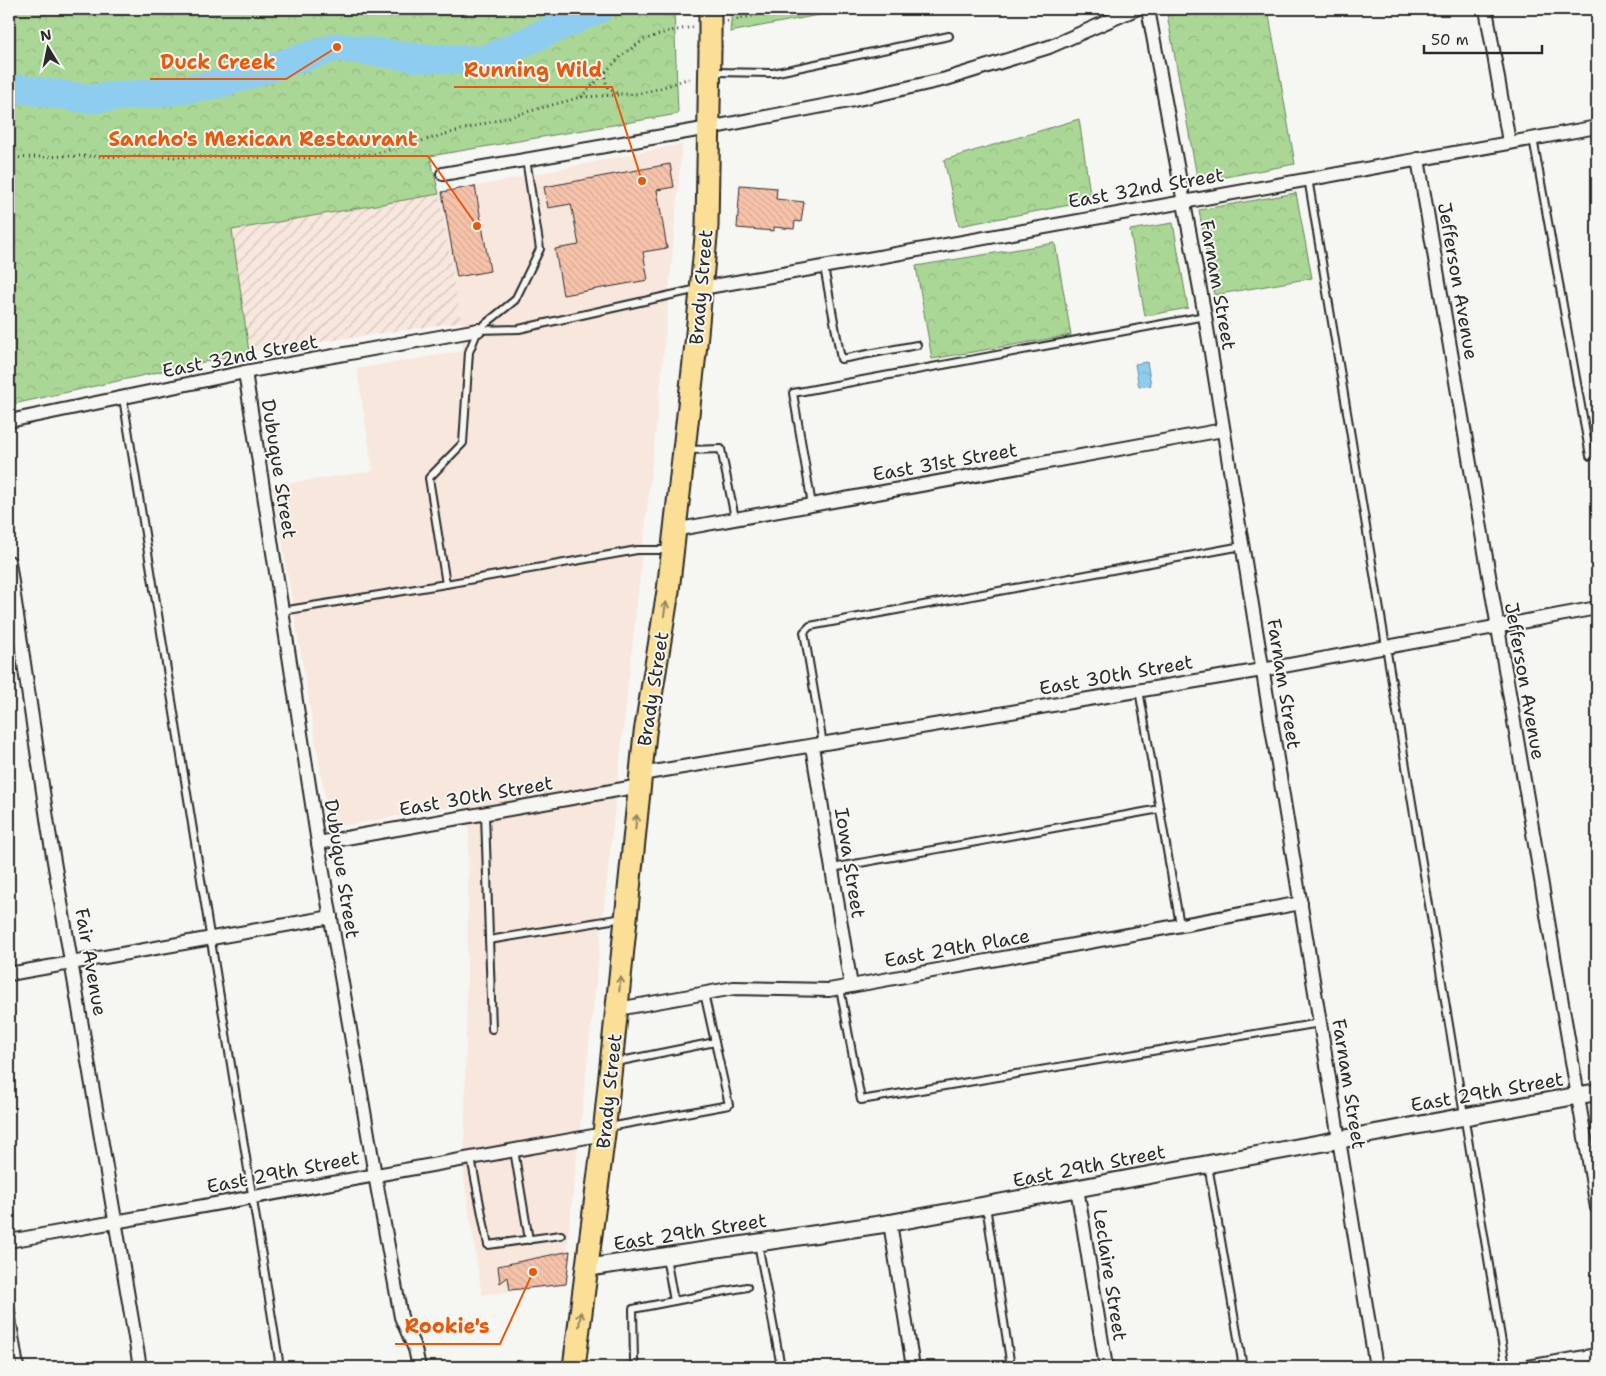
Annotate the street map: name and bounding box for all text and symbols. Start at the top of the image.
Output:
north arrow [22,22,72,72]
scale bar [1424,22,1541,54]
text: N [39,25,53,45]
text: 50 m [1431,30,1469,50]
callout: Duck Creek [150,44,286,79]
text: Duck Creek [160,49,276,75]
callout: Running Wild [454,52,612,87]
text: Running Wild [464,57,602,83]
callout: Sancho's Mexican Restaurant [99,121,428,156]
text: Sancho's Mexican Restaurant [109,126,418,152]
street label: East 32nd Street [1066,162,1226,214]
street label: Jefferson Avenue [1432,200,1484,362]
street label: Farnam Street [1194,218,1242,352]
street label: Brady Street [684,228,718,346]
street label: East 32nd Street [160,329,320,383]
street label: Dubuque Street [256,398,302,540]
street label: East 31st Street [871,437,1019,487]
street label: Jefferson Avenue [1499,600,1551,762]
one-way arrow [660,601,670,617]
street label: Farnam Street [1261,617,1307,751]
street label: Brady Street [632,630,674,748]
street label: East 30th Street [1037,649,1195,701]
street label: East 30th Street [397,770,555,822]
street label: Dubuque Street [319,798,365,940]
street label: Iowa Street [829,806,871,920]
one-way arrow [631,814,641,830]
street label: Fair Avenue [69,906,113,1018]
street label: East 29th Place [882,923,1032,973]
one-way arrow [615,976,625,992]
street label: Farnam Street [1326,1017,1372,1151]
street label: Brady Street [591,1032,627,1150]
street label: East 29th Street [1409,1066,1565,1118]
street label: East 29th Street [1011,1139,1167,1193]
street label: East 29th Street [205,1145,361,1199]
street label: Leclaire Street [1087,1207,1133,1343]
street label: East 29th Street [612,1208,768,1256]
callout: Rookie's [395,1309,500,1344]
one-way arrow [575,1311,585,1327]
text: Rookie's [404,1313,490,1339]

